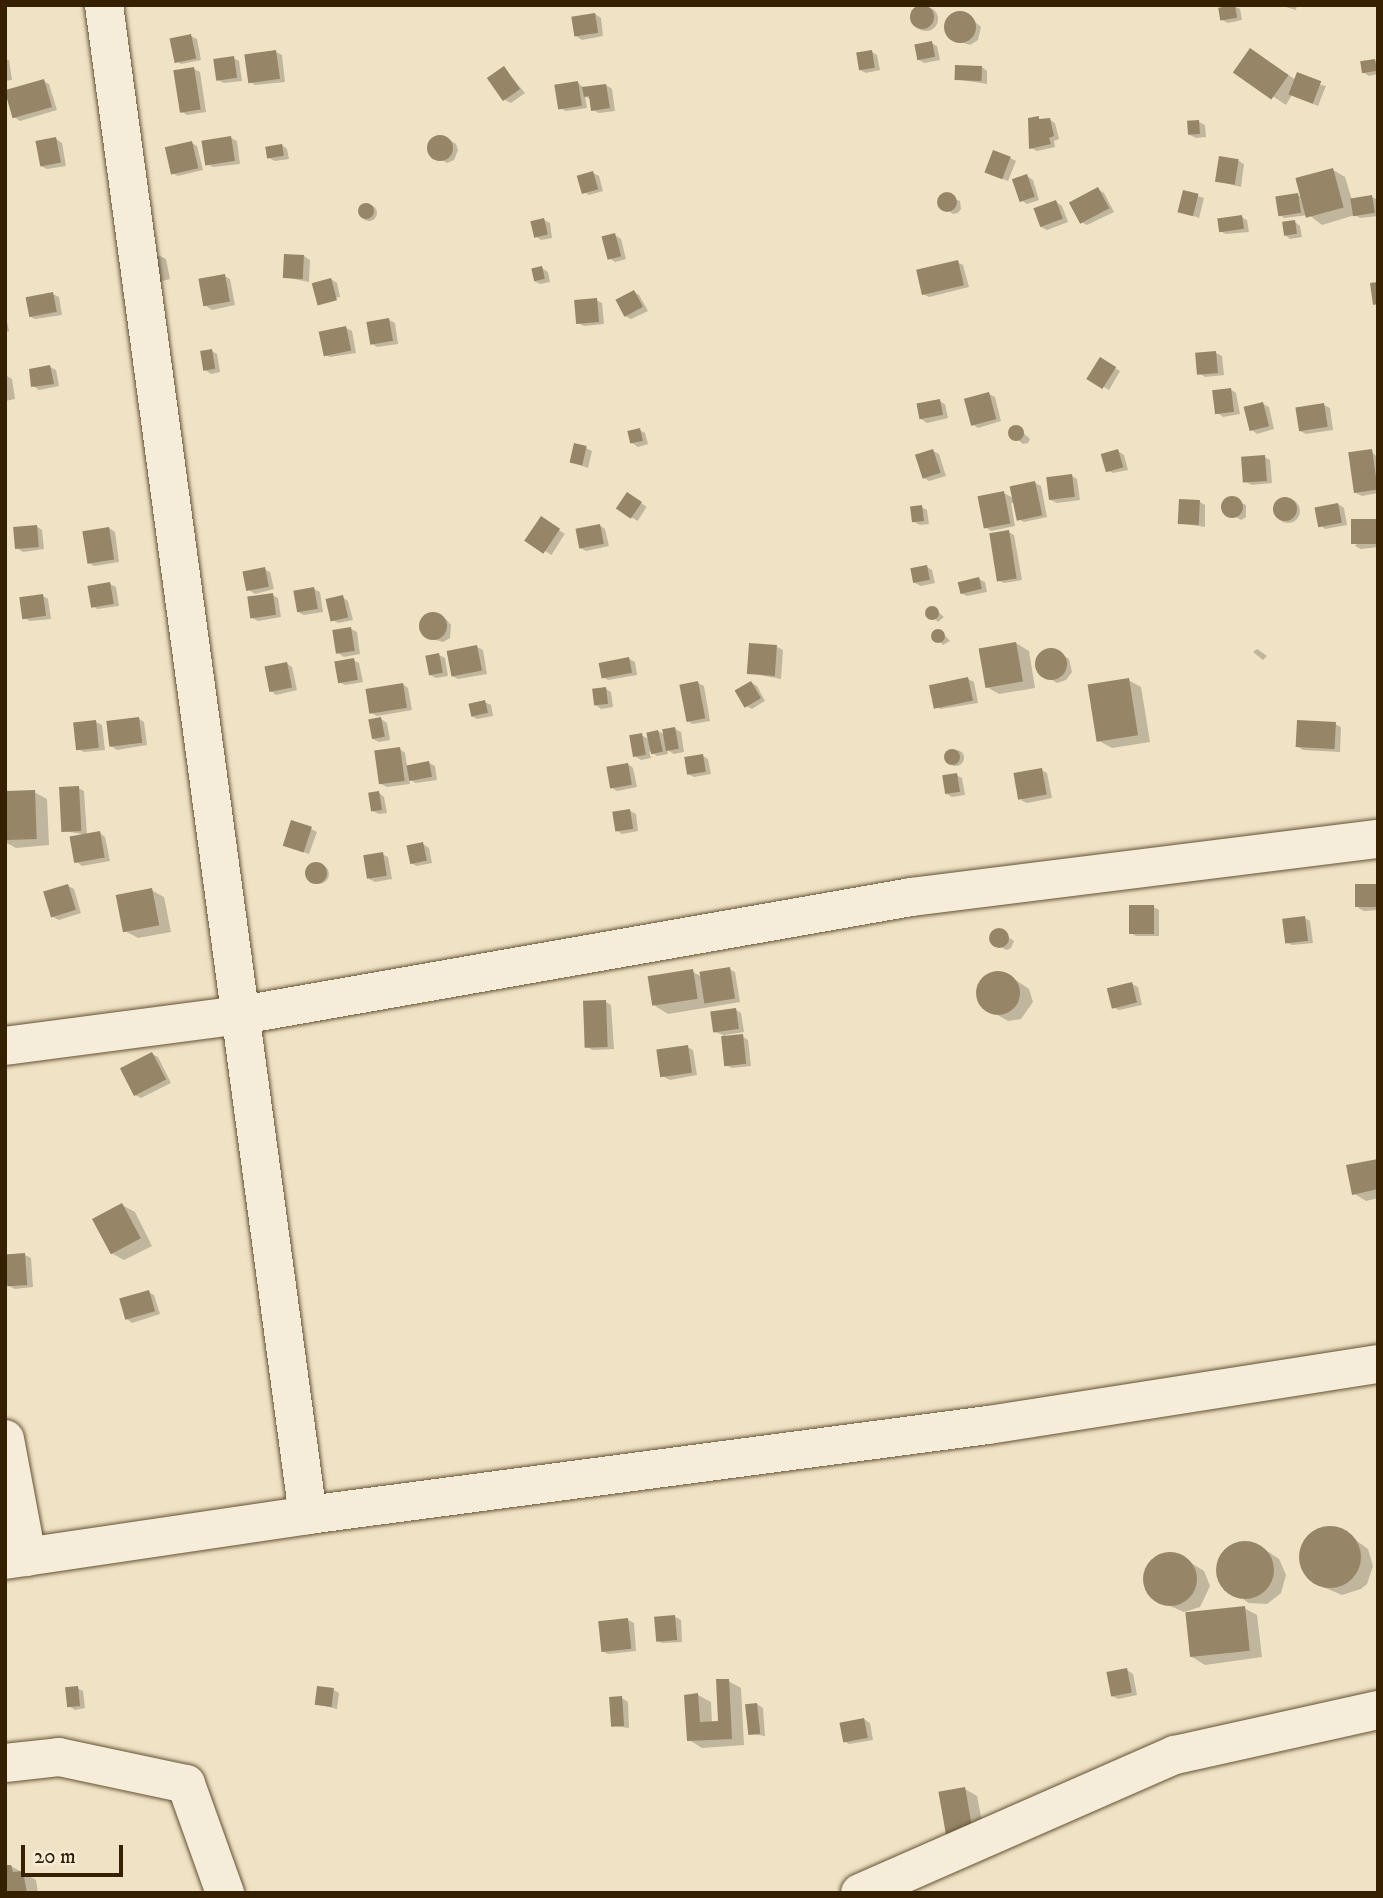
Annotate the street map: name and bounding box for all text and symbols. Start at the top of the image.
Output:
scale bar [24,1832,126,1876]
text: 20 m [34,1844,76,1870]

